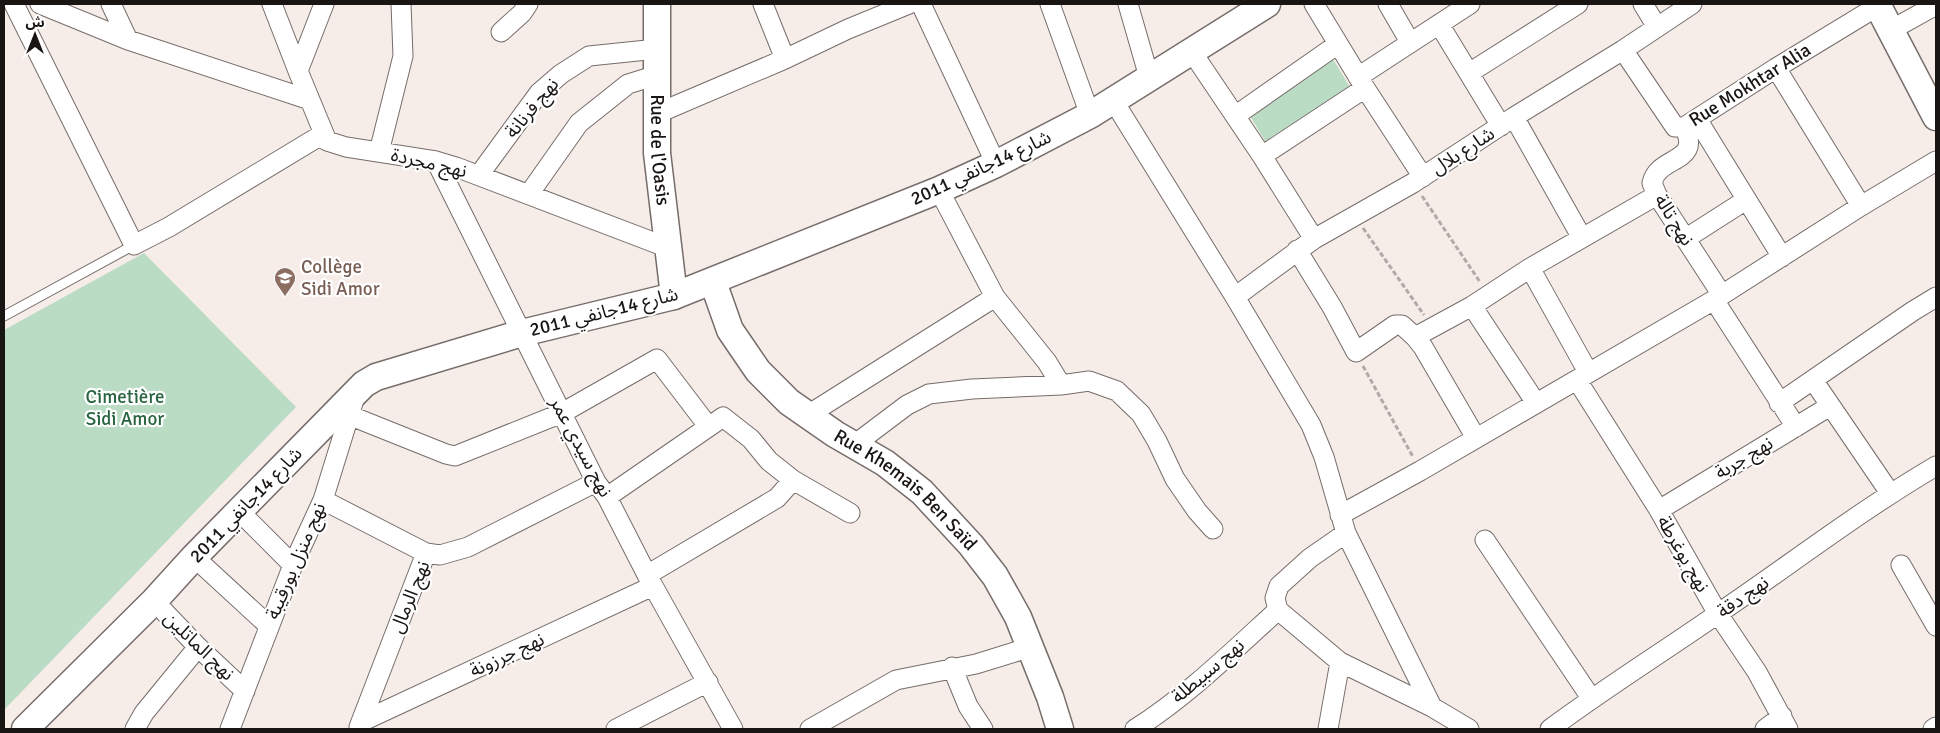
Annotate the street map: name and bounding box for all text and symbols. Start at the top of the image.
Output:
north arrow [10,10,60,60]
text: ش [25,14,45,31]
street label: Rue Mokhtar Alia [1685,38,1815,132]
street label: نهج فرنانة [500,73,566,144]
street label: Rue de l'Oasis [645,94,675,207]
street label: شارع بلال [1427,122,1500,181]
street label: شارع 14جانفي 2011 [907,125,1056,213]
street label: نهج مجردة [388,143,469,185]
street label: نهج تالة [1647,190,1699,251]
place label: Collège Sidi Amor [301,255,380,301]
school or university icon: Collège Sidi Amor [273,266,297,297]
street label: شارع 14جانفي 2011 [527,282,681,344]
park label: Cimetière Sidi Amor [86,385,164,431]
street label: نهج سيدي عمر [542,392,617,502]
street label: Rue Khemais Ben Saïd [830,424,982,556]
street label: نهج جربة [1710,431,1779,486]
street label: شارع 14جانفي 2011 [185,442,309,570]
street label: نهج منزل بورقيبة [261,499,333,624]
street label: نهج يوغرطة [1650,511,1715,598]
street label: نهج الرمال [385,557,437,638]
street label: نهج دقة [1712,571,1775,625]
street label: نهج الماتلين [157,606,240,687]
street label: نهج جرزونة [466,627,549,685]
street label: نهج سبيطلة [1167,633,1251,710]

